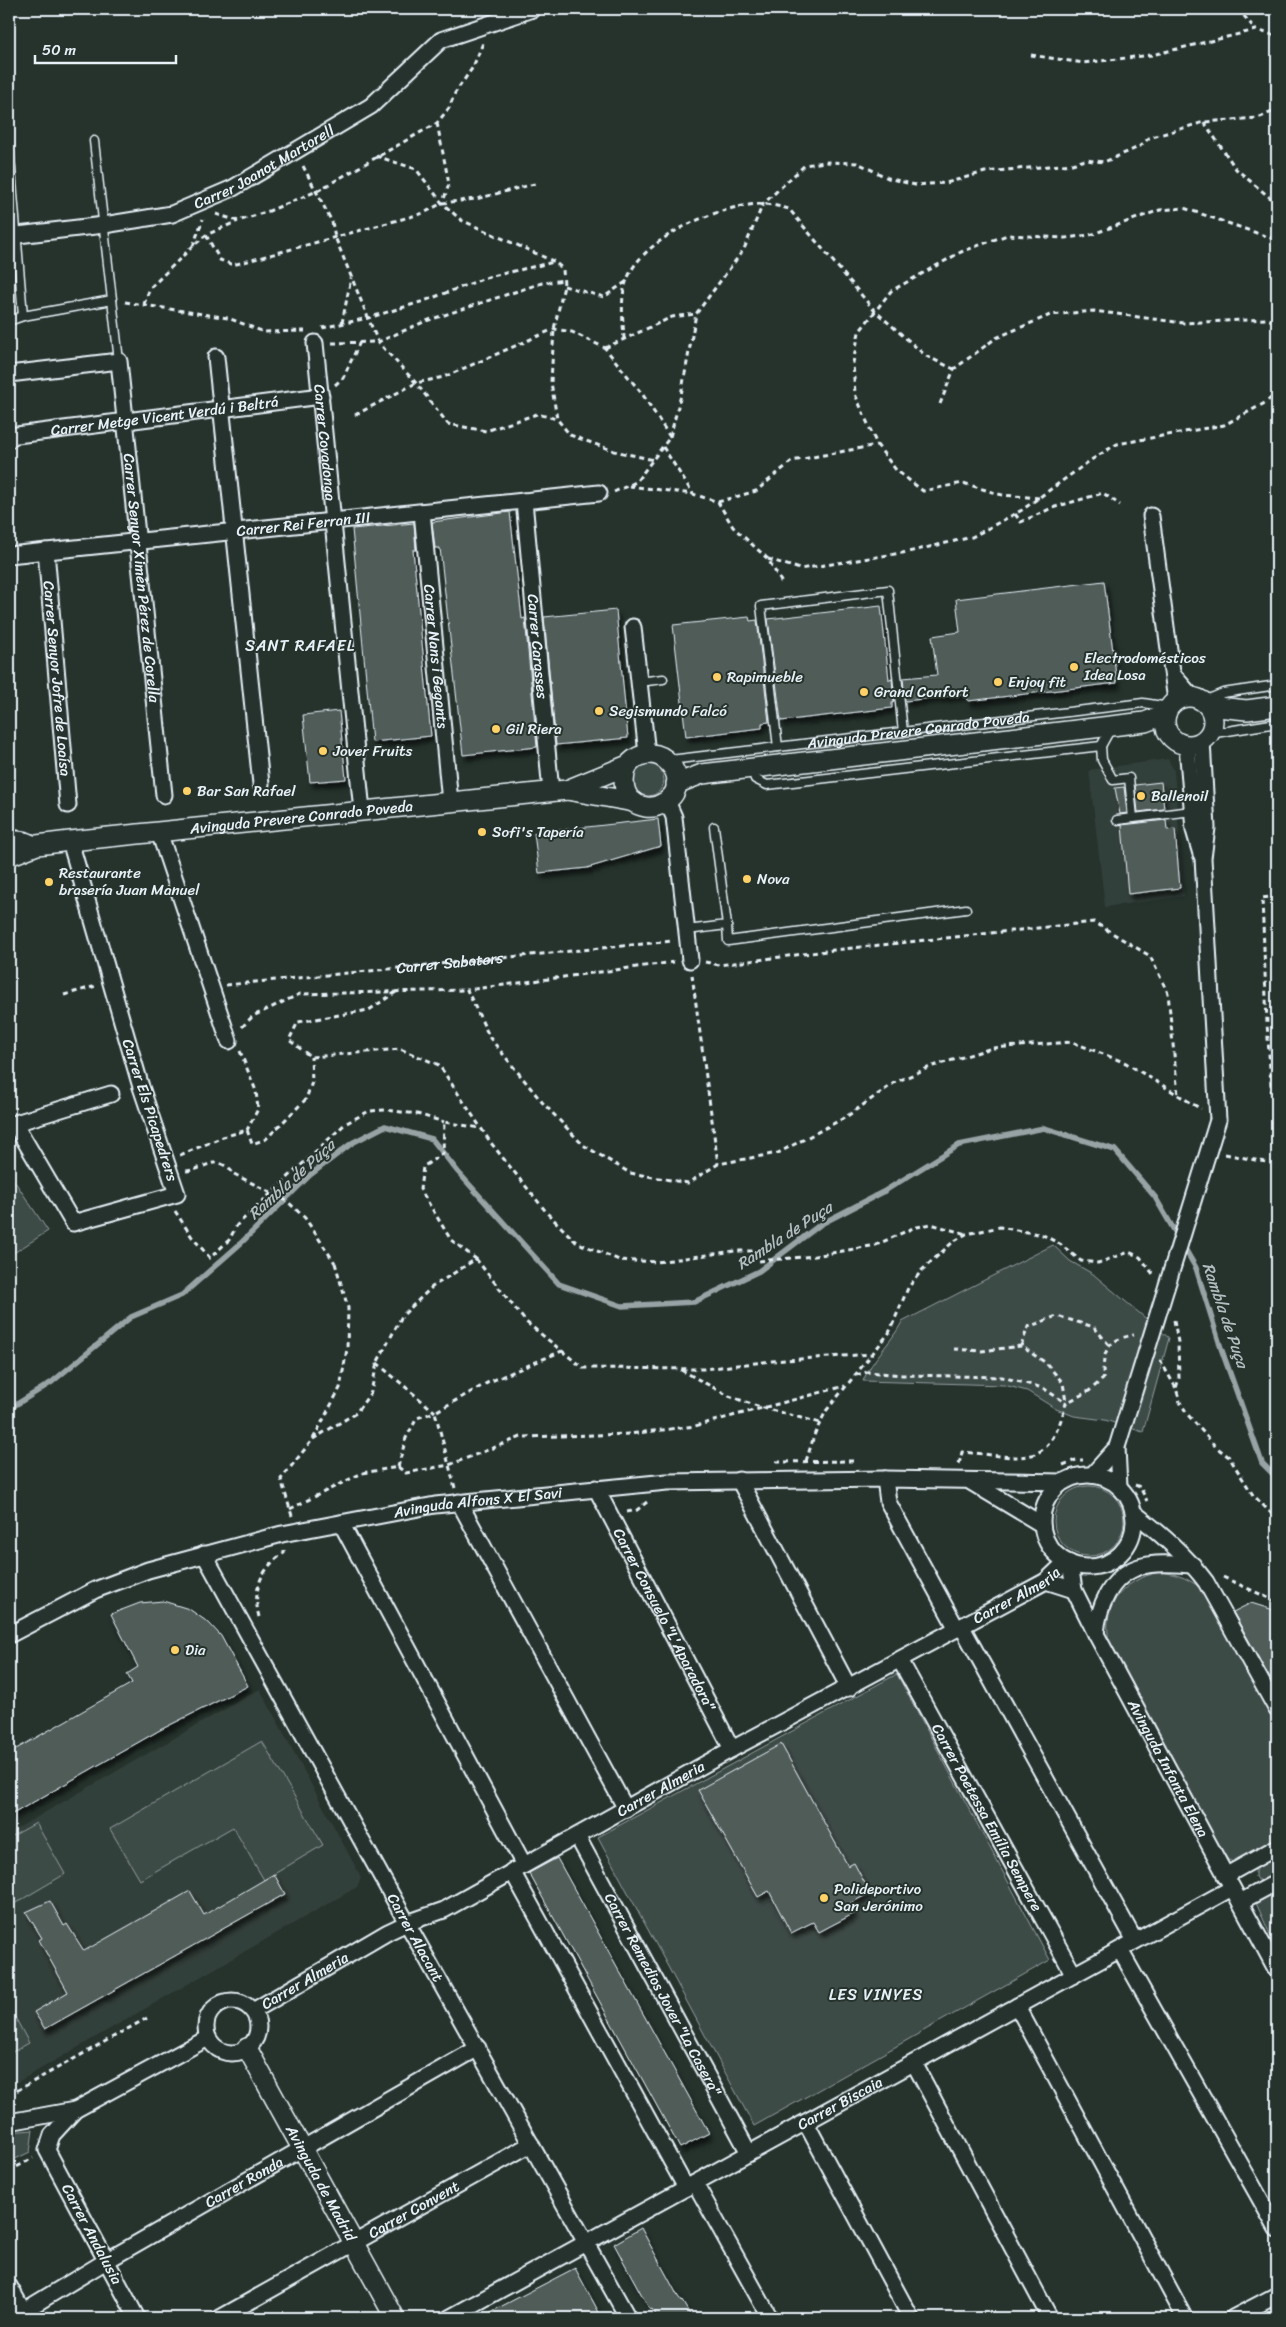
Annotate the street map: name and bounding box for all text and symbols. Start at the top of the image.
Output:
scale bar [35,32,176,64]
text: 50 m [42,37,77,63]
street label: Carrer Joanot Martorell [190,117,340,216]
street label: Carrer Covadonga [306,383,344,503]
street label: Carrer Metge Vicent Verdú i Beltrá [49,388,281,444]
street label: Carrer Senyor Ximén Pérez de Corella [116,452,167,704]
street label: Carrer Rei Ferran III [235,504,372,544]
street label: Carrer Senyor Jofre de Loaísa [36,580,78,778]
street label: Carrer Nans i Gegants [416,583,456,731]
street label: Carrer Carasses [520,593,555,700]
district label: SANT RAFAEL [245,631,355,660]
place label: Electrodomésticos Idea Losa [1083,645,1206,688]
marker: Electrodomésticos Idea Losa [1068,661,1080,673]
place label: Rapimueble [727,664,803,690]
place label: Enjoy fit [1008,669,1067,695]
marker: Rapimueble [711,671,723,683]
marker: Enjoy fit [992,676,1004,688]
place label: Grand Confort [874,679,969,705]
marker: Grand Confort [858,686,870,698]
place label: Segismundo Falcó [609,698,727,724]
street label: Avinguda Prevere Conrado Poveda [804,704,1031,757]
marker: Segismundo Falcó [593,705,605,717]
place label: Gil Riera [506,716,562,742]
marker: Gil Riera [490,723,502,735]
place label: Jover Fruits [332,738,412,764]
marker: Jover Fruits [317,745,329,757]
place label: Bar San Rafael [197,778,296,804]
place label: Ballenoil [1151,783,1209,809]
marker: Bar San Rafael [181,785,193,797]
marker: Ballenoil [1135,790,1147,802]
street label: Avinguda Prevere Conrado Poveda [188,793,415,842]
place label: Sofi's Tapería [492,819,584,845]
marker: Sofi's Tapería [476,826,488,838]
place label: Restaurante brasería Juan Manuel [59,860,200,903]
place label: Nova [757,866,790,892]
marker: Nova [741,873,753,885]
marker: Restaurante brasería Juan Manuel [43,876,55,888]
street label: Carrer Sabaters [395,945,505,981]
street label: Carrer Els Picapedrers [115,1035,185,1185]
water label: Rambla de Puça [241,1130,343,1227]
water label: Rambla de Puça [730,1192,840,1278]
water label: Rambla de Puça [1194,1258,1258,1374]
street label: Avinguda Alfons X El Savi [390,1479,564,1526]
street label: Carrer Consuelo "L'Aparadora" [606,1523,723,1716]
street label: Carrer Almeria [968,1560,1067,1631]
place label: Dia [185,1637,206,1663]
marker: Dia [169,1644,181,1656]
street label: Avinguda Infanta Elena [1120,1694,1216,1843]
street label: Carrer Poetessa Emília Sempere [924,1719,1050,1917]
street label: Carrer Almeria [612,1753,710,1824]
place label: Polideportivo San Jerónimo [834,1876,923,1919]
street label: Carrer Alacant [380,1888,451,1987]
street label: Carrer Remedios Jover "La Casera" [597,1888,729,2101]
marker: Polideportivo San Jerónimo [818,1892,830,1904]
street label: Carrer Almeria [256,1945,354,2017]
district label: LES VINYES [829,1980,923,2009]
street label: Carrer Biscaia [792,2069,888,2137]
street label: Avinguda de Madrid [278,2119,364,2247]
street label: Carrer Ronda [200,2149,289,2215]
street label: Carrer Convent [363,2173,465,2246]
street label: Carrer Andalusia [54,2179,130,2290]

